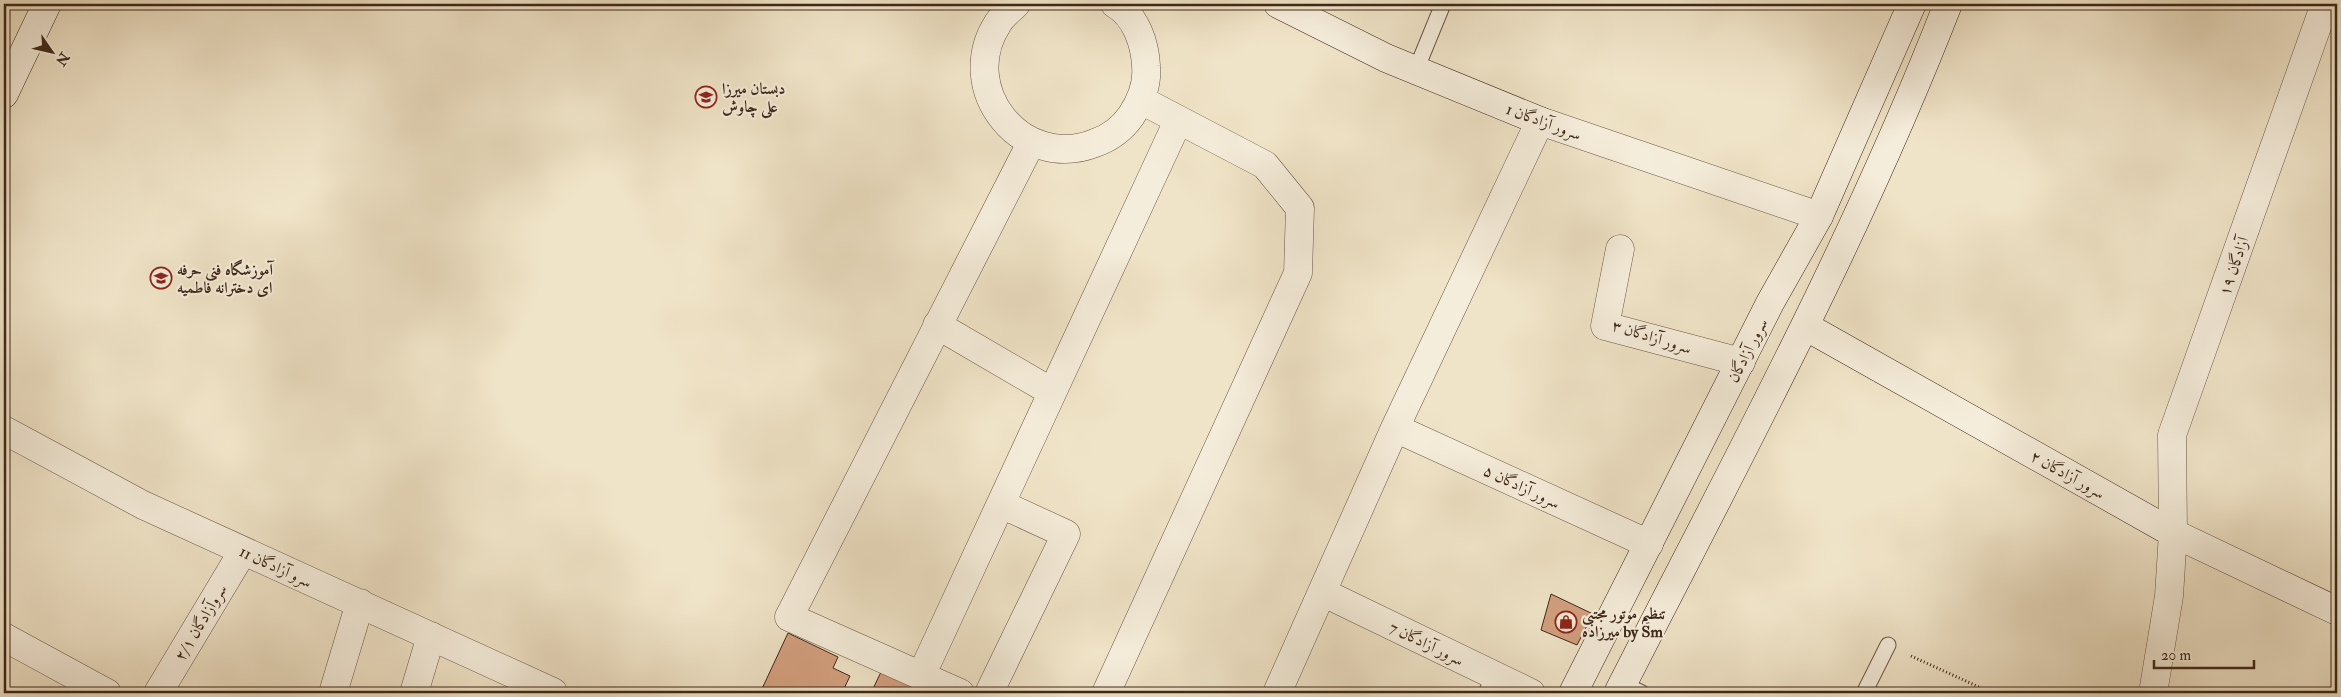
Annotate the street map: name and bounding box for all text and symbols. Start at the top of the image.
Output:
north arrow [28,28,78,78]
text: N [52,48,73,69]
place label: دبستان میرزا علی چاوش [722,79,786,119]
school or university icon: دبستان میرزا علی چاوش [694,85,718,109]
street label: سرور آزادگان 1 [1503,99,1584,145]
street label: آزادگان ۱۹ [2215,233,2254,298]
place label: آموزشگاه فنی حرفه ای دخترانه فاطمیه [177,259,276,298]
school or university icon: آموزشگاه فنی حرفه ای دخترانه فاطمیه [149,266,173,290]
street label: سرور آزادگان ۳ [1609,315,1694,359]
street label: سرور آزادگان [1723,315,1773,386]
street label: سرور آزادگان ۲ [2027,446,2108,504]
street label: سرور آزادگان ۵ [1480,460,1563,513]
street label: سرو آزادگان 11 [236,541,315,592]
street label: ۲/۱ سروآزادگان [170,581,232,665]
place label: تنظیم موتور مجتبی میرزاده by Sm [1582,604,1666,643]
shop icon: تنظیم موتور مجتبی میرزاده by Sm [1554,610,1578,634]
street label: سرور آزادگان 7 [1386,617,1467,670]
scale bar [2154,637,2254,669]
text: 20 m [2161,646,2191,665]

